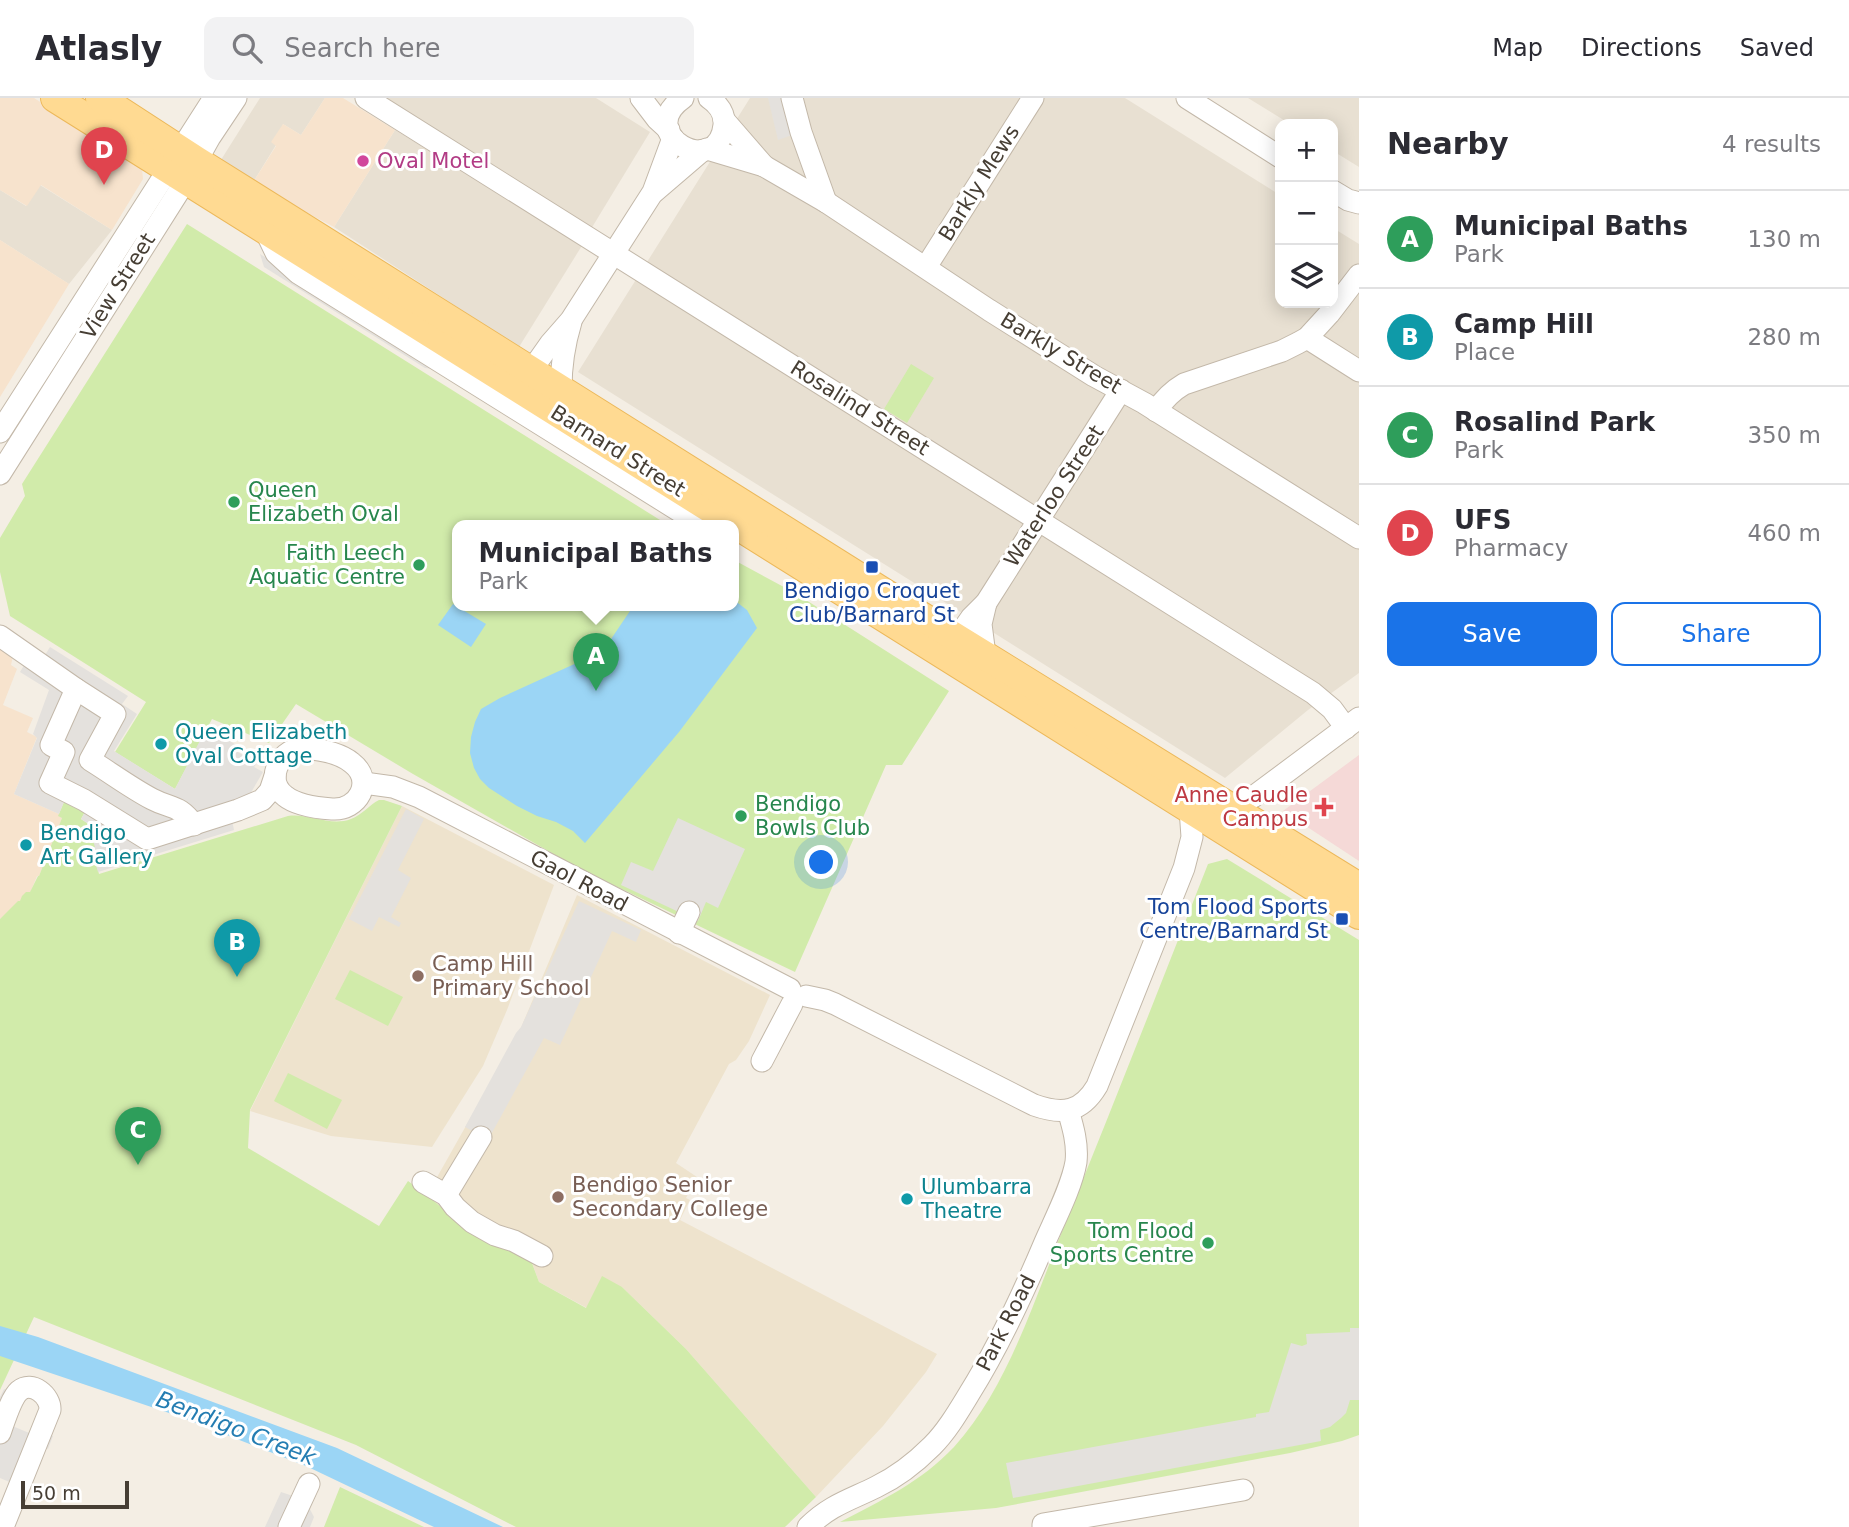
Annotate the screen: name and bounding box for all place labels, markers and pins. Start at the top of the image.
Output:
pin: D [81,127,127,185]
place label: Oval Motel [377,149,489,173]
marker: Oval Motel [355,153,371,169]
place label: Queen Elizabeth Oval [248,478,399,526]
marker: Queen Elizabeth Oval [226,494,242,510]
place label: Faith Leech Aquatic Centre [249,541,405,589]
marker: Faith Leech Aquatic Centre [411,557,427,573]
marker: Bendigo Croquet Club/Barnard St [864,559,880,575]
place label: Bendigo Croquet Club/Barnard St [784,579,960,627]
pin: A [573,633,619,691]
place label: Queen Elizabeth Oval Cottage [175,720,347,768]
marker: Queen Elizabeth Oval Cottage [153,736,169,752]
place label: Anne Caudle Campus [1174,783,1308,831]
place label: Bendigo Bowls Club [755,792,870,840]
marker: Anne Caudle Campus [1314,797,1334,817]
marker: Bendigo Bowls Club [733,808,749,824]
place label: Bendigo Art Gallery [40,821,153,869]
marker: Bendigo Art Gallery [18,837,34,853]
place label: Tom Flood Sports Centre/Barnard St [1139,895,1328,943]
marker: Tom Flood Sports Centre/Barnard St [1334,911,1350,927]
pin: B [214,919,260,977]
place label: Camp Hill Primary School [432,952,590,1000]
marker: Camp Hill Primary School [410,968,426,984]
pin: C [115,1107,161,1165]
place label: Bendigo Senior Secondary College [572,1173,768,1221]
place label: Ulumbarra Theatre [920,1175,1032,1223]
marker: Bendigo Senior Secondary College [550,1189,566,1205]
marker: Ulumbarra Theatre [899,1191,915,1207]
place label: Tom Flood Sports Centre [1050,1219,1194,1267]
marker: Tom Flood Sports Centre [1200,1235,1216,1251]

